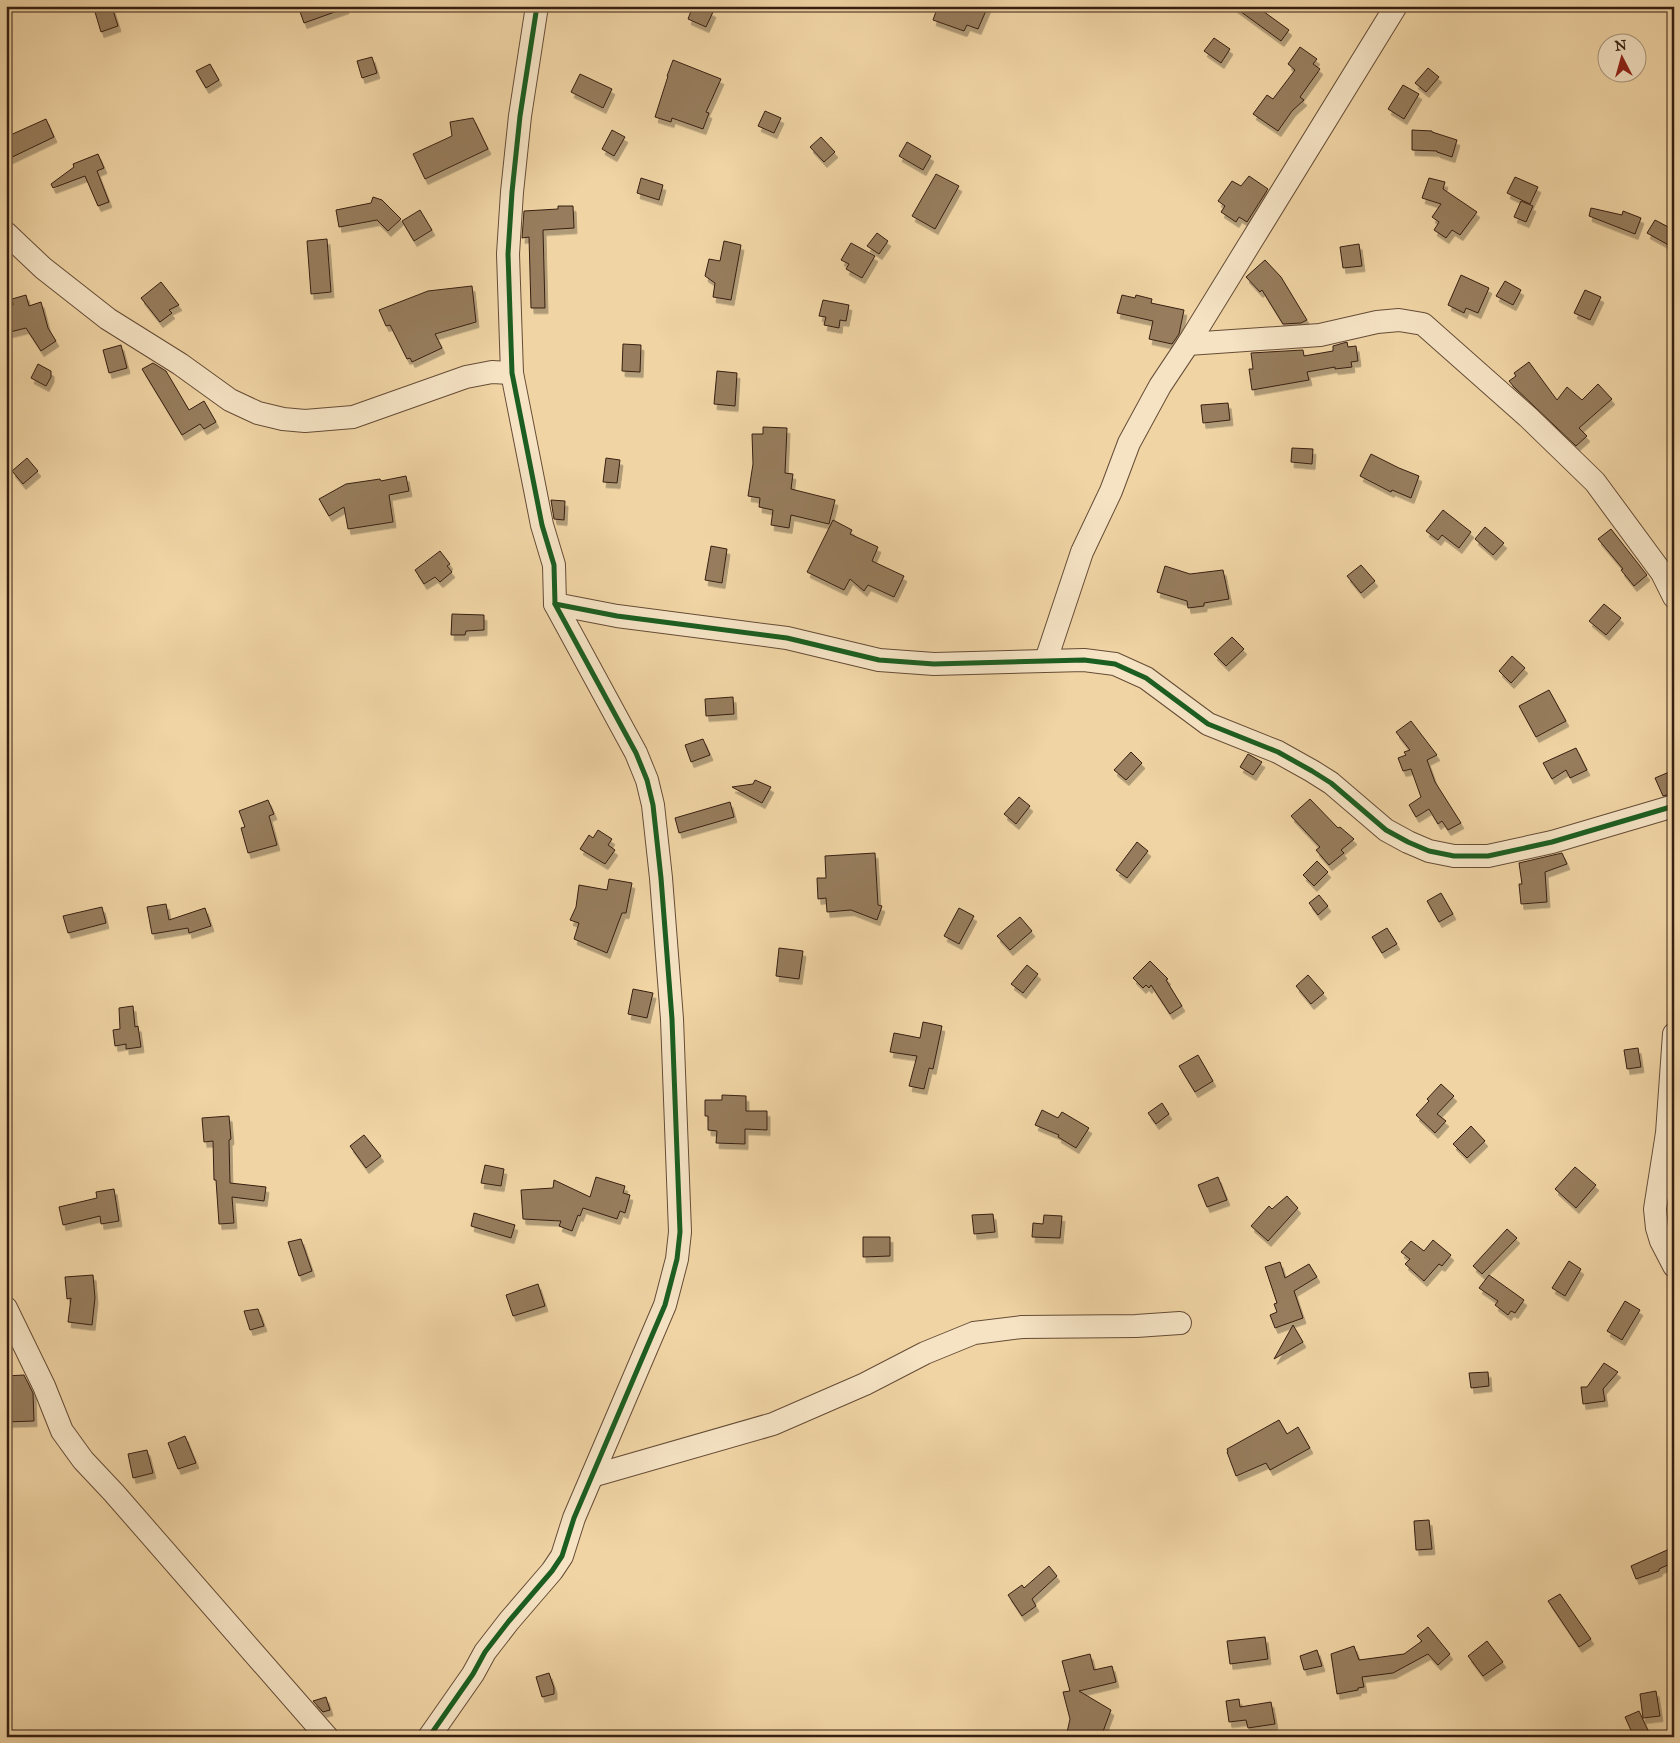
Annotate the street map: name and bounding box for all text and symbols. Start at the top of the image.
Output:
north arrow [1598,32,1648,82]
text: N [1614,36,1628,55]

